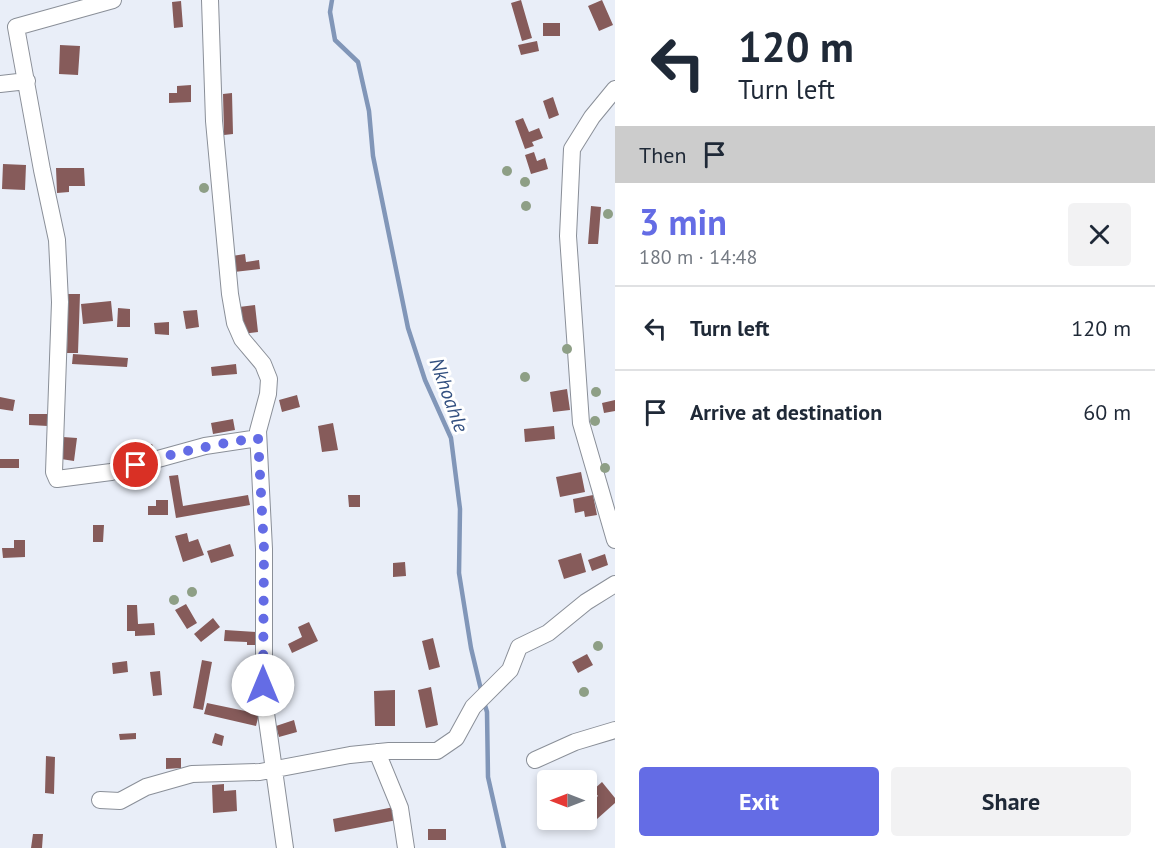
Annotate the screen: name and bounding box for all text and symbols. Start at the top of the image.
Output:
text: 120 m [738,19,854,74]
icon: left [639,24,717,102]
text: Turn left [738,72,835,106]
icon: arrive [698,138,731,171]
text: Then [639,141,686,169]
text: 3 min [639,198,727,245]
button: close [1068,203,1131,266]
text: 180 m · 14:48 [639,244,757,270]
icon: left [639,312,672,345]
text: Turn left [690,314,770,342]
text: 120 m [1071,314,1131,342]
water label: Nkhoahle [424,354,475,436]
icon: arrive [639,396,672,429]
text: Arrive at destination [690,398,882,426]
text: 60 m [1083,398,1131,426]
pin [110,439,161,490]
icon: arrive [119,448,152,481]
position arrow [231,653,295,717]
button: Exit [639,767,879,836]
button: Share [891,767,1131,836]
north arrow [537,770,597,830]
map controls [537,770,597,830]

